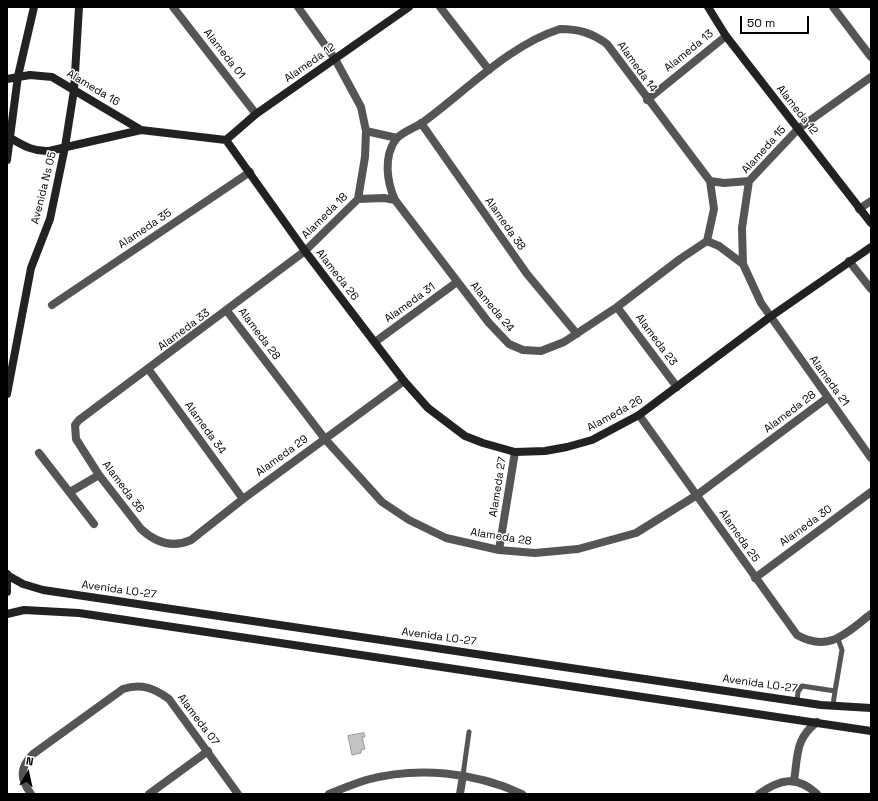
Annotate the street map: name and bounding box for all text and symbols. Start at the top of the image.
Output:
scale bar [742,8,811,34]
text: 50 m [747,15,775,31]
street label: Alameda 01 [200,26,248,82]
street label: Alameda 13 [662,27,716,75]
street label: Alameda 14 [614,39,660,95]
street label: Alameda 12 [282,41,338,85]
street label: Alameda 16 [64,67,122,109]
street label: Alameda 12 [774,83,820,137]
street label: Alameda 15 [739,124,789,176]
street label: Avenida Ns 05 [29,150,59,226]
street label: Alameda 18 [299,190,351,242]
street label: Alameda 38 [482,195,528,253]
street label: Alameda 35 [116,206,174,252]
street label: Alameda 26 [313,247,361,303]
street label: Alameda 24 [467,279,517,335]
street label: Alameda 31 [382,280,438,326]
street label: Alameda 28 [235,305,283,363]
street label: Alameda 33 [155,306,213,354]
street label: Alameda 23 [632,312,680,368]
street label: Alameda 21 [806,353,852,409]
street label: Alameda 28 [761,388,819,436]
street label: Alameda 26 [585,393,645,435]
street label: Alameda 34 [182,399,228,457]
street label: Alameda 29 [253,433,311,479]
street label: Alameda 27 [487,456,509,518]
street label: Alameda 36 [99,458,147,516]
street label: Alameda 30 [777,502,835,550]
street label: Alameda 25 [716,507,762,565]
street label: Alameda 28 [470,526,532,548]
street label: Avenida LO-27 [81,578,157,602]
street label: Avenida LO-27 [401,625,477,649]
street label: Avenida LO-27 [722,672,798,696]
street label: Alameda 07 [174,692,222,748]
north arrow [8,753,48,793]
text: N [25,754,35,769]

